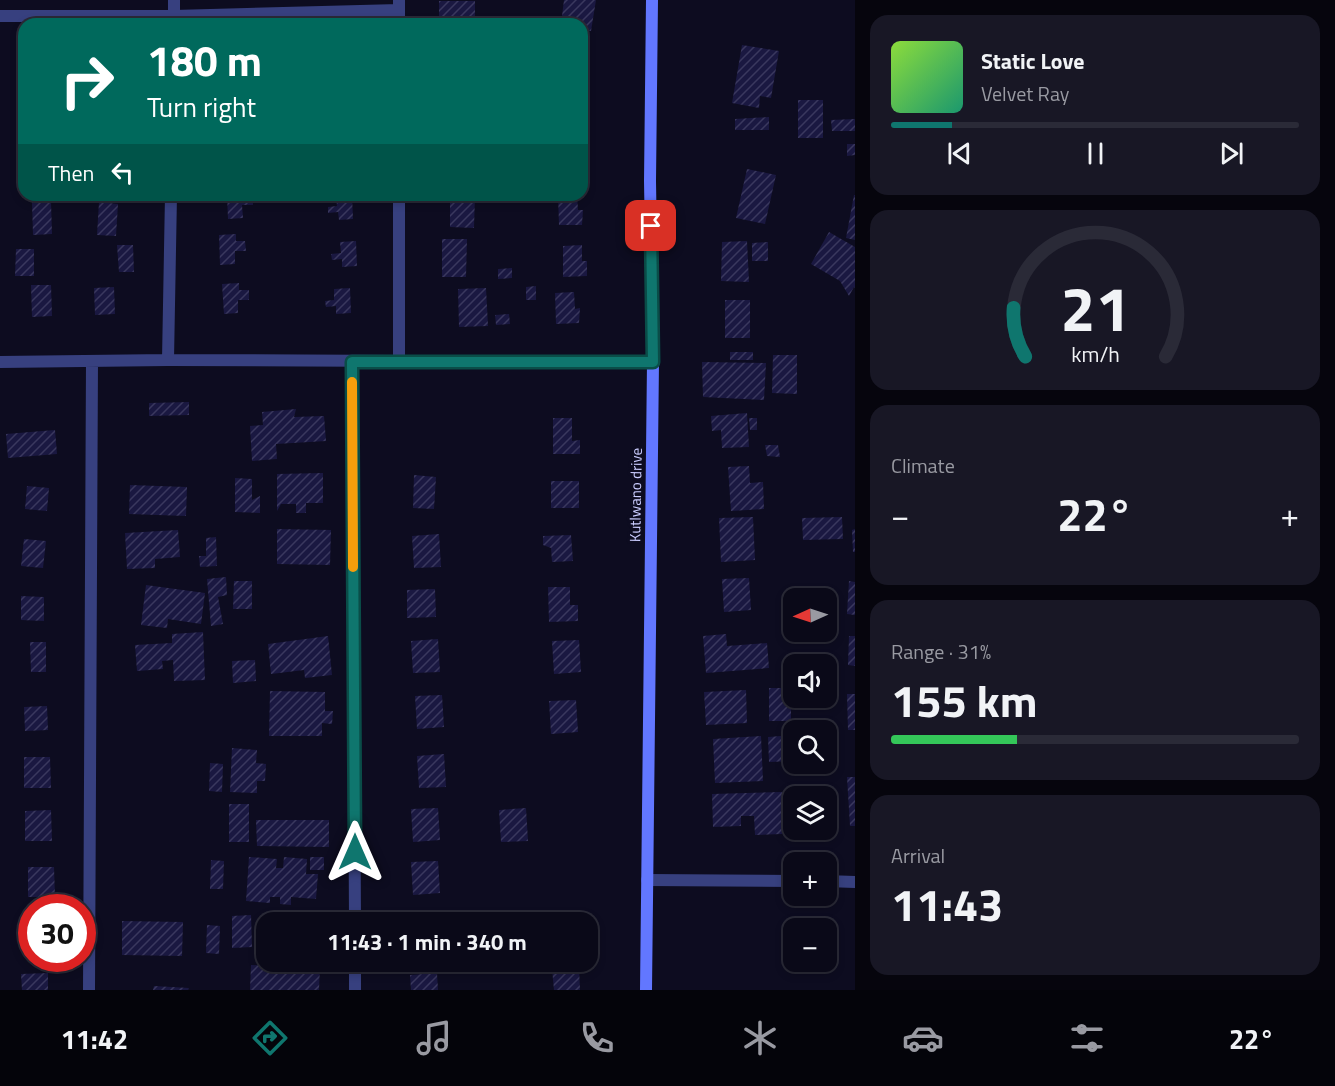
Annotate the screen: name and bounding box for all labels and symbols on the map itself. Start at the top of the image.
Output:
pin [625,200,676,251]
street label: Kutlwano drive [623,448,648,542]
north arrow [783,588,837,642]
position arrow [323,820,387,884]
speed limit sign: 30 [18,894,96,972]

